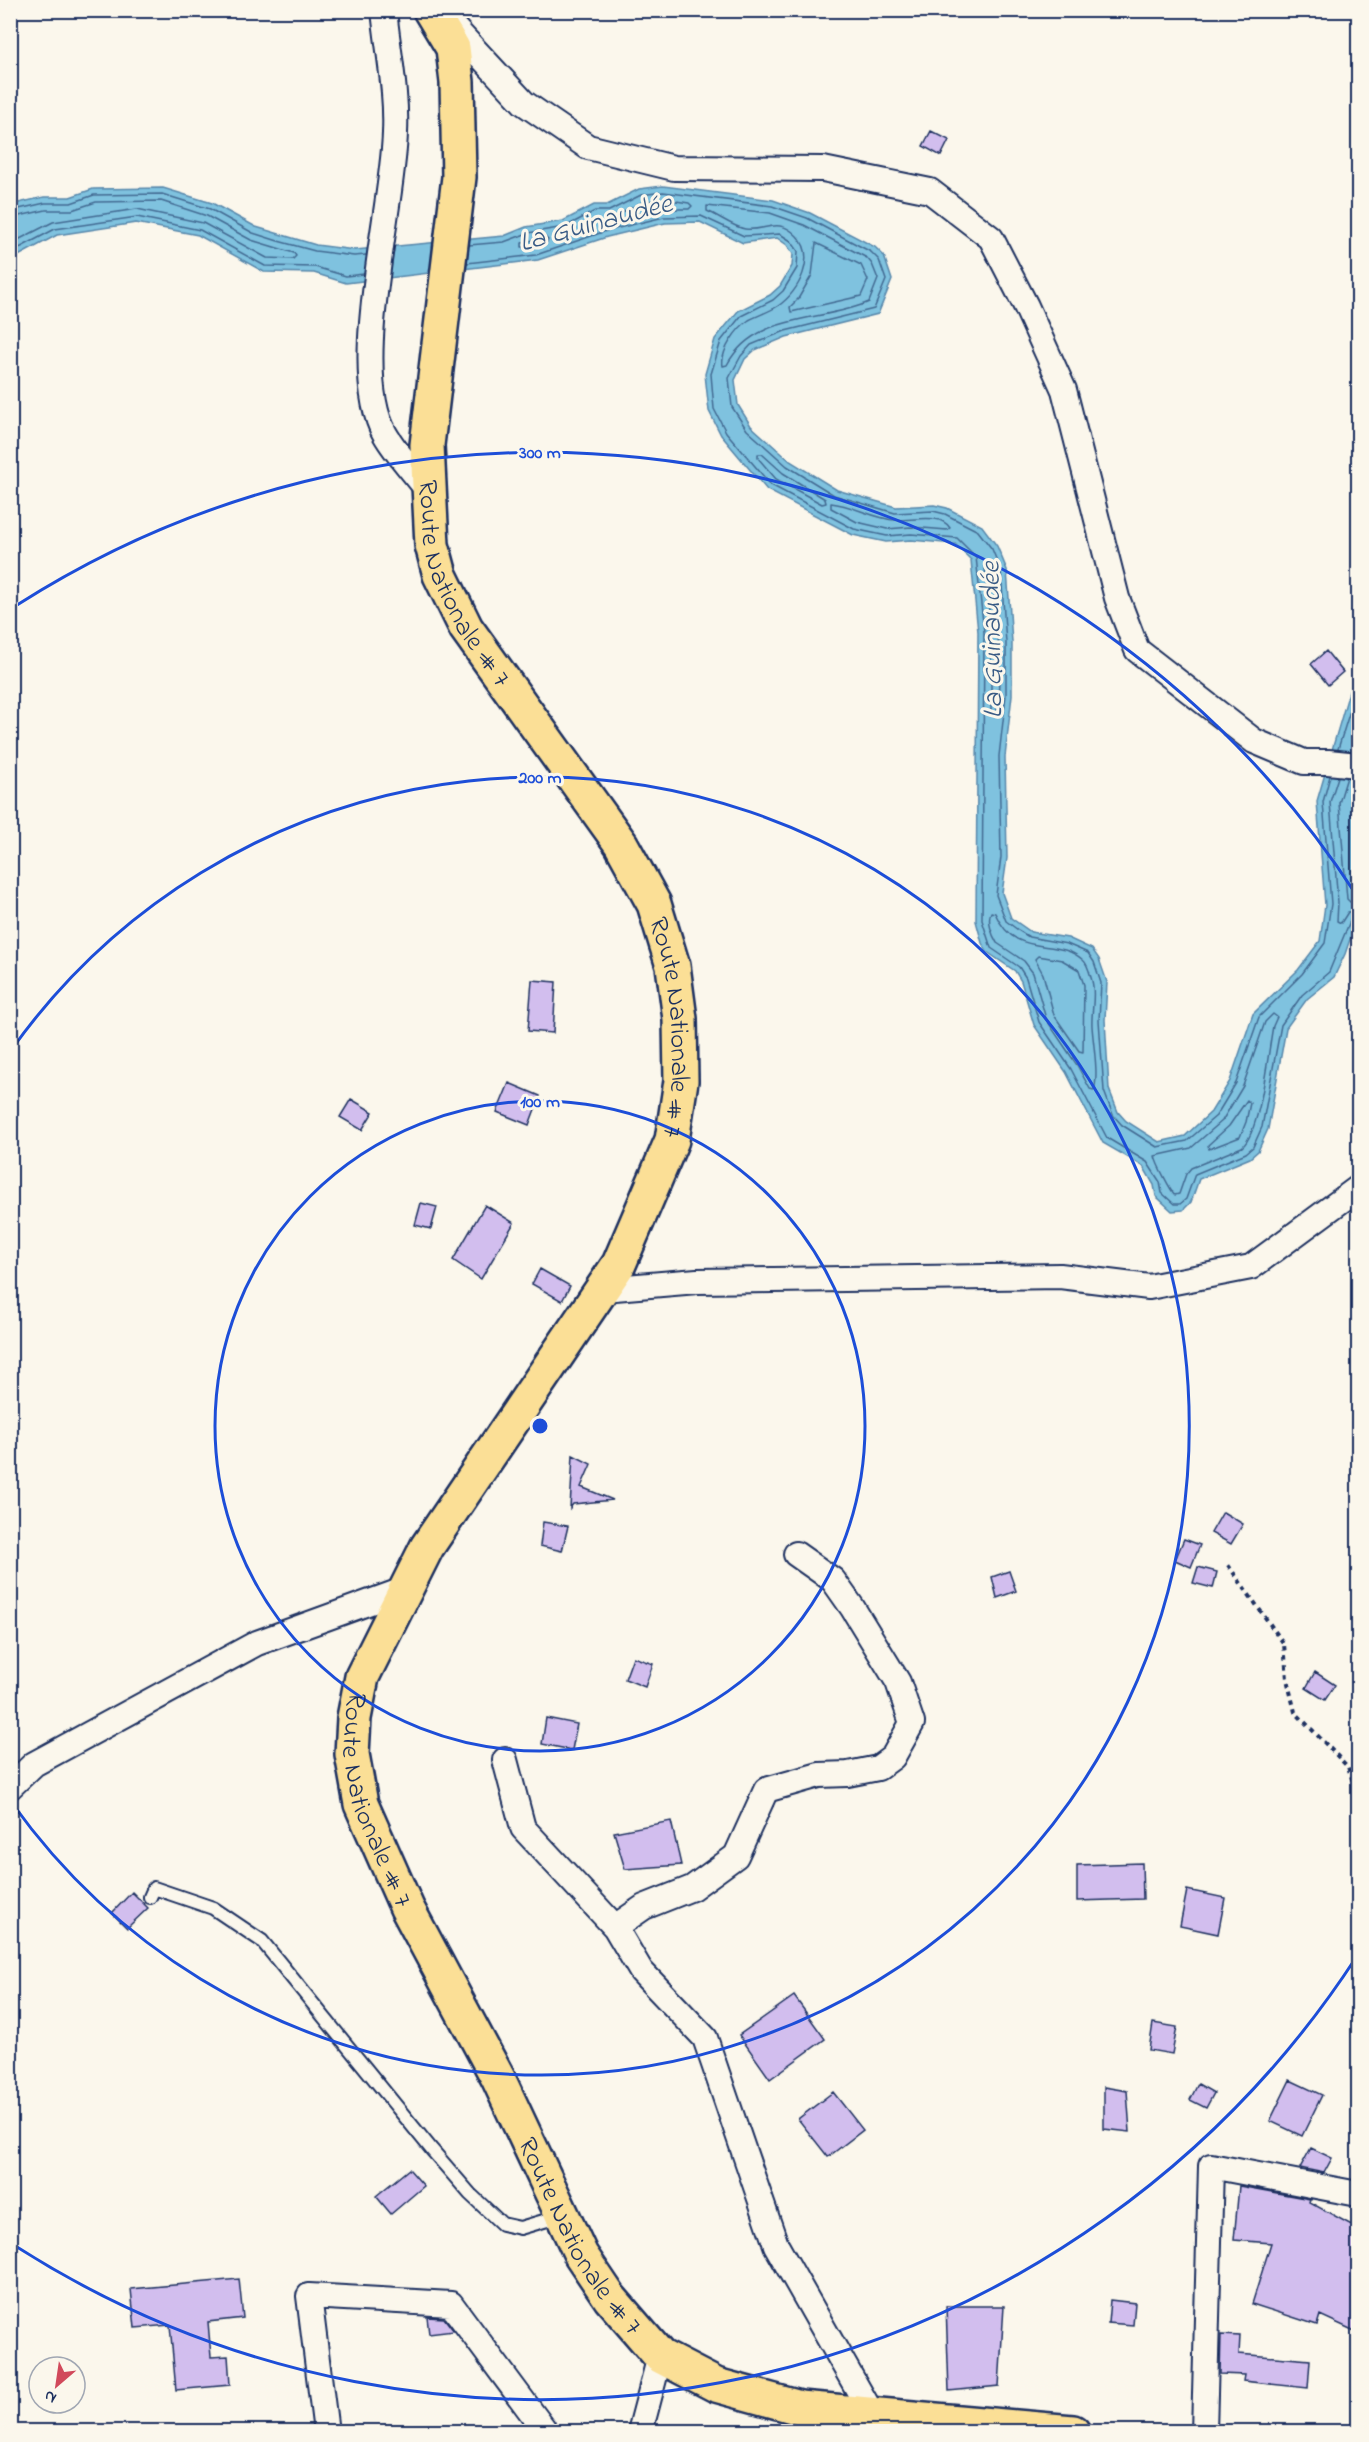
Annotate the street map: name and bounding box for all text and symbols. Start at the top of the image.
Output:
water label: La Guinaudée [515,184,678,264]
text: 300 m [518,441,561,467]
street label: Route Nationale # 7 [407,479,519,696]
water label: La Guinaudée [972,560,1015,719]
text: 200 m [518,766,562,792]
street label: Route Nationale # 7 [637,913,698,1140]
text: 100 m [520,1090,560,1116]
centre of rings [530,1416,550,1436]
street label: Route Nationale # 7 [330,1689,421,1914]
street label: Route Nationale # 7 [507,2131,651,2345]
north arrow [27,2355,87,2415]
text: N [40,2383,61,2409]

